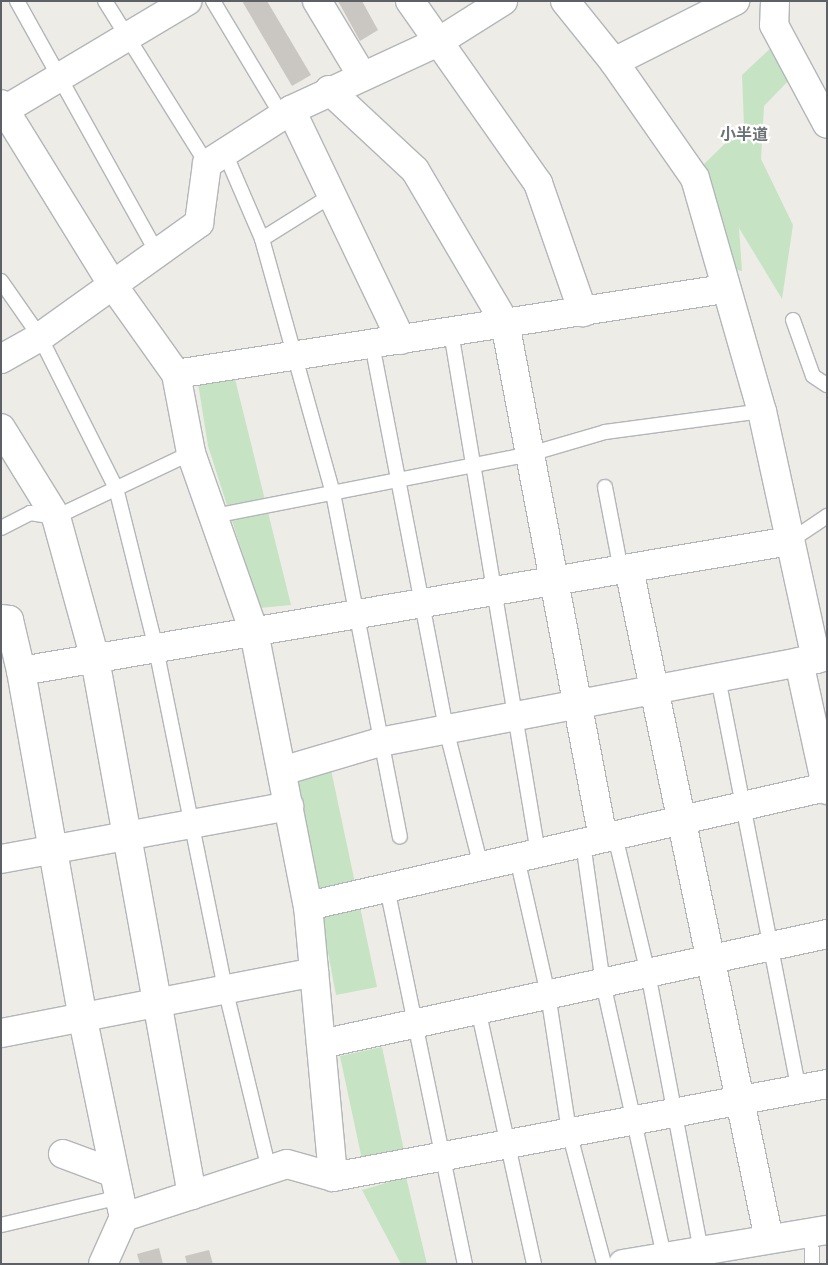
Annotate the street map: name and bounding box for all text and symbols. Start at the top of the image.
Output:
district label: 小半道 [720,124,768,144]

